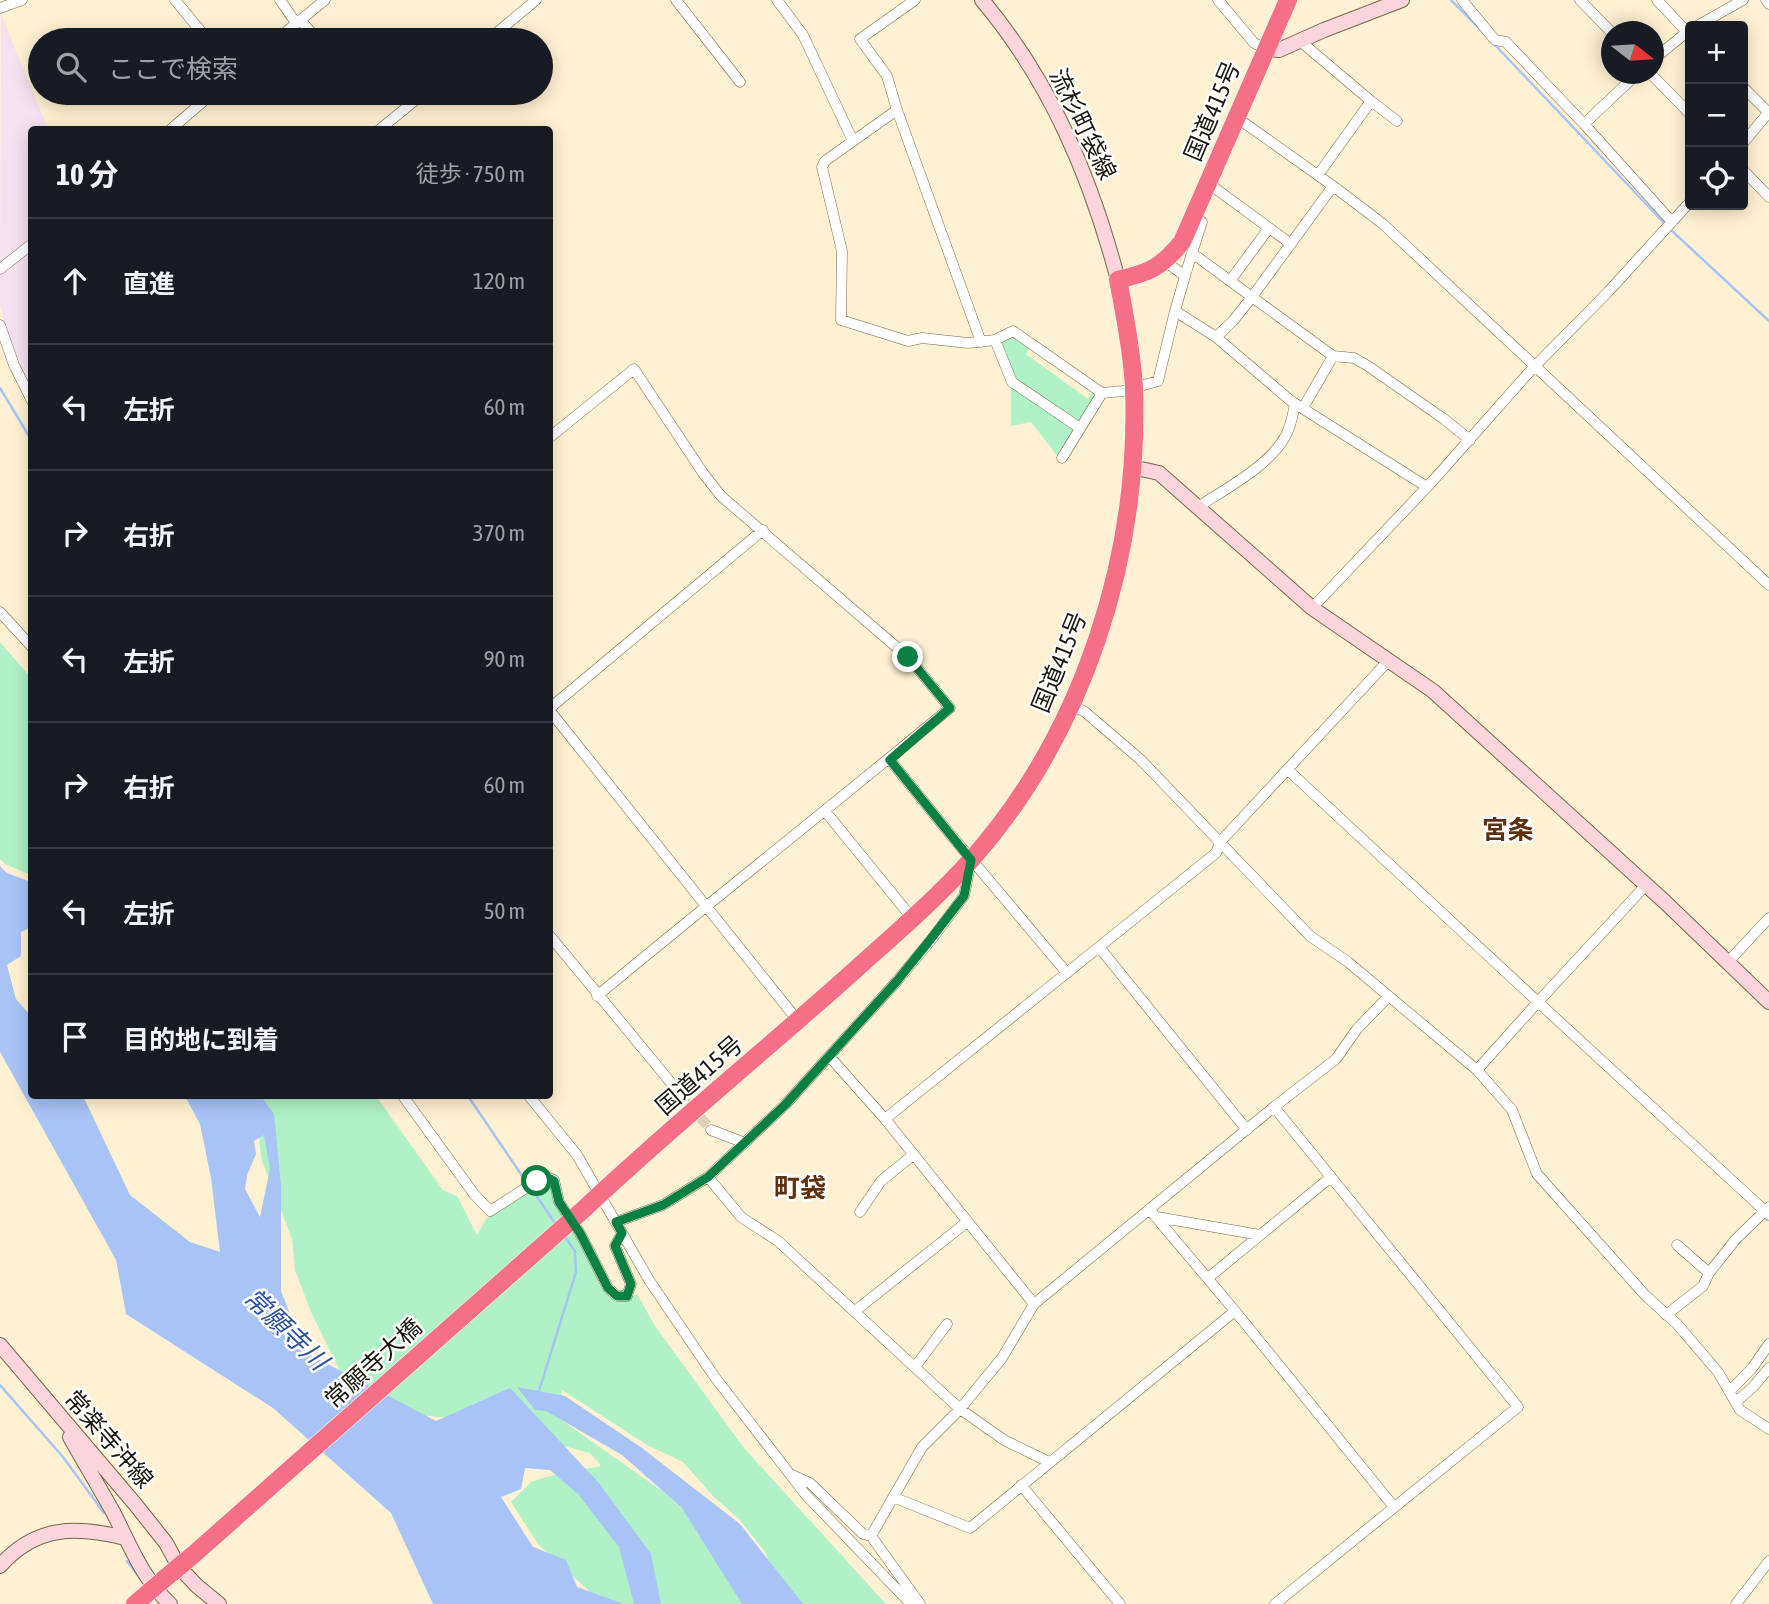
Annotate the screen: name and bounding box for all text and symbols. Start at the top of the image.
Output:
north arrow [1601,21,1664,84]
map controls [1685,21,1748,210]
button: + [1685,21,1748,84]
search box [28,28,553,105]
icon: search [52,48,90,86]
text: ここで検索 [108,54,238,84]
street label: 国道415号 [1179,57,1245,165]
street label: 流杉町袋線 [1045,64,1121,184]
button: − [1685,84,1748,147]
button: locate [1685,147,1748,210]
text: 10 分 [56,157,118,191]
text: 徒歩 · 750 m [416,161,525,187]
icon: ahead [56,262,94,300]
text: 120 m [473,268,525,294]
text: 直進 [123,269,175,299]
icon: left [56,388,94,426]
text: 60 m [484,394,525,420]
text: 左折 [123,395,175,425]
icon: right [56,514,94,552]
text: 370 m [473,520,525,546]
text: 右折 [123,521,175,551]
street label: 国道415号 [1027,608,1091,716]
icon: left [56,640,94,678]
route end [892,641,923,672]
text: 90 m [484,646,525,672]
text: 左折 [123,647,175,677]
icon: right [56,766,94,804]
text: 60 m [484,772,525,798]
text: 右折 [123,773,175,803]
district label: 宮条 [1482,815,1534,845]
icon: left [56,892,94,930]
text: 50 m [484,898,525,924]
text: 左折 [123,899,175,929]
icon: arrive [56,1018,94,1056]
text: 目的地に到着 [123,1025,279,1055]
street label: 国道415号 [650,1030,748,1120]
route start [521,1165,552,1196]
district label: 町袋 [774,1173,826,1203]
water label: 常願寺川 [238,1282,336,1378]
street label: 常願寺大橋 [319,1313,427,1413]
street label: 常楽寺沖線 [59,1385,159,1493]

